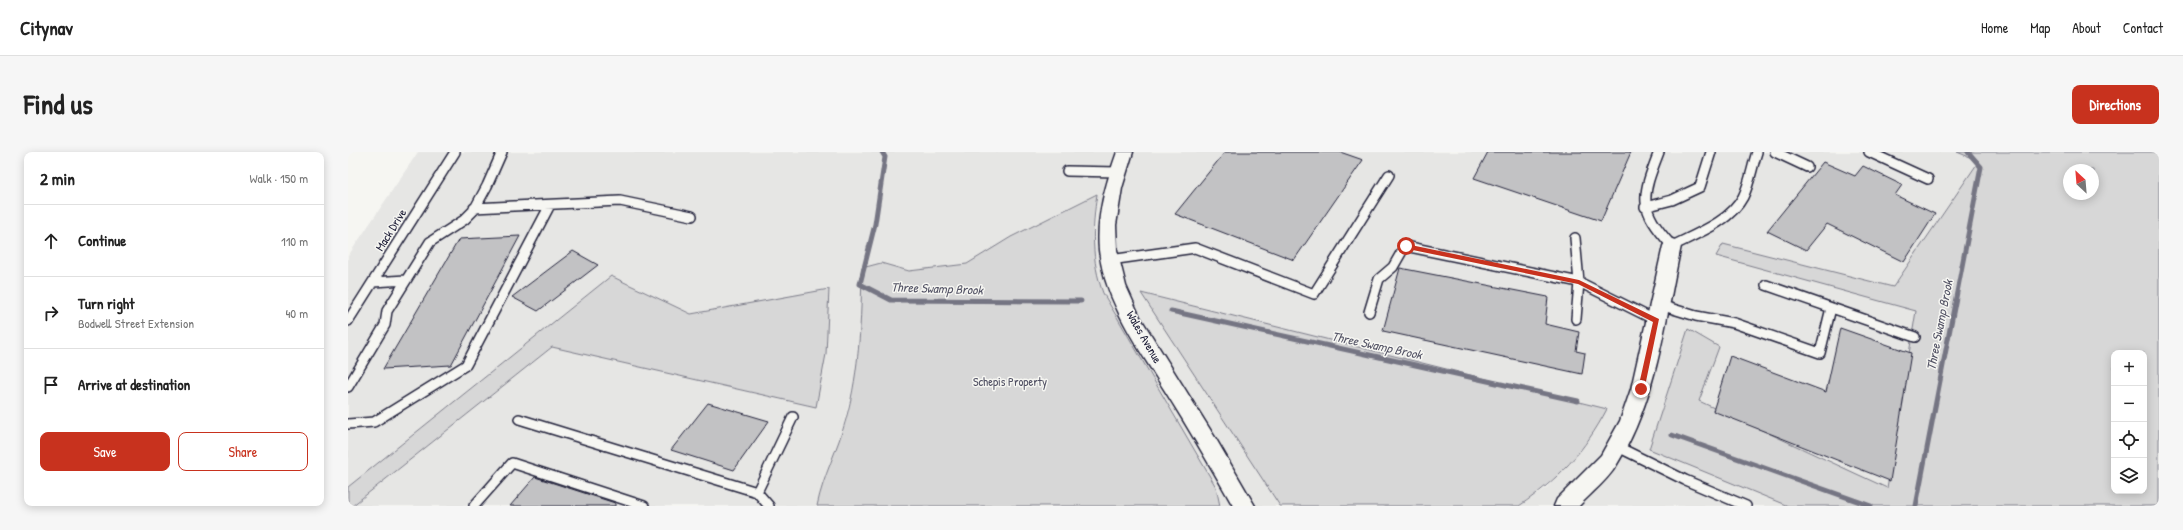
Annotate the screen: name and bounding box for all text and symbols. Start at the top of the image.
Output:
text: Citynav [20,15,73,41]
text: Home [1981,18,2008,37]
text: Map [2030,18,2050,37]
text: About [2072,18,2101,37]
text: Contact [2123,18,2163,37]
text: Find us [24,85,93,123]
button: Directions [2072,85,2159,124]
north arrow [2063,164,2099,200]
text: 2 min [40,167,75,190]
text: Walk · 150 m [250,169,308,187]
street label: Mack Drive [371,205,410,254]
icon: ahead [40,230,62,252]
text: Continue [78,230,126,251]
text: 110 m [281,232,308,250]
route start [1397,237,1415,255]
water label: Three Swamp Brook [891,277,985,300]
water label: Three Swamp Brook [1921,277,1958,372]
text: Turn right [78,293,134,314]
icon: right [40,302,62,324]
text: 40 m [285,304,308,322]
street label: Wales Avenue [1123,307,1166,366]
text: Bodwell Street Extension [78,314,194,332]
water label: Three Swamp Brook [1330,327,1425,365]
map controls [2111,350,2147,494]
button: + [2111,350,2147,386]
park label: Schepis Property [973,373,1047,390]
icon: arrive [40,374,62,396]
text: Arrive at destination [78,374,190,395]
route end [1632,380,1650,398]
button: − [2111,386,2147,422]
button: locate [2111,422,2147,458]
button: Save [40,432,170,471]
button: Share [178,432,308,471]
button: layers [2111,458,2147,494]

